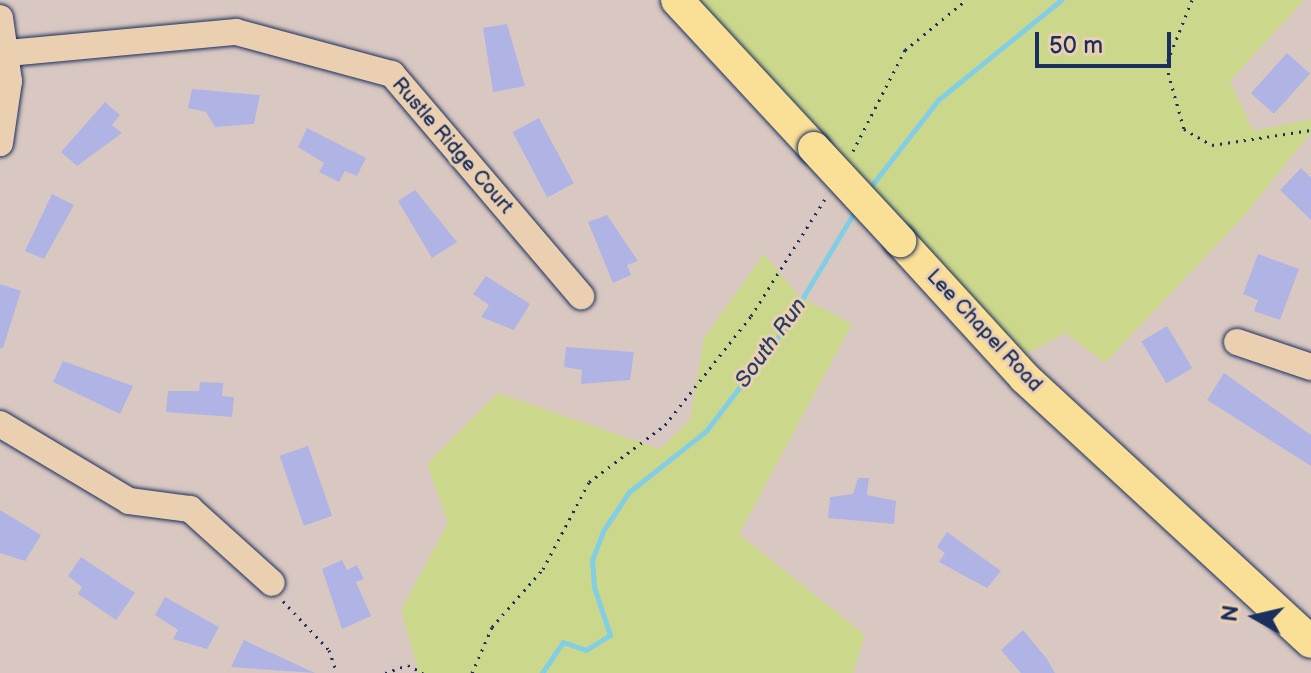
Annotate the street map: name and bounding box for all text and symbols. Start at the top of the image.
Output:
scale bar [1039,16,1175,66]
text: 50 m [1049,31,1103,60]
street label: Rustle Ridge Court [386,73,518,219]
street label: Lee Chapel Road [921,265,1047,397]
water label: South Run [730,293,812,393]
north arrow [1215,577,1295,657]
text: N [1216,604,1245,624]

